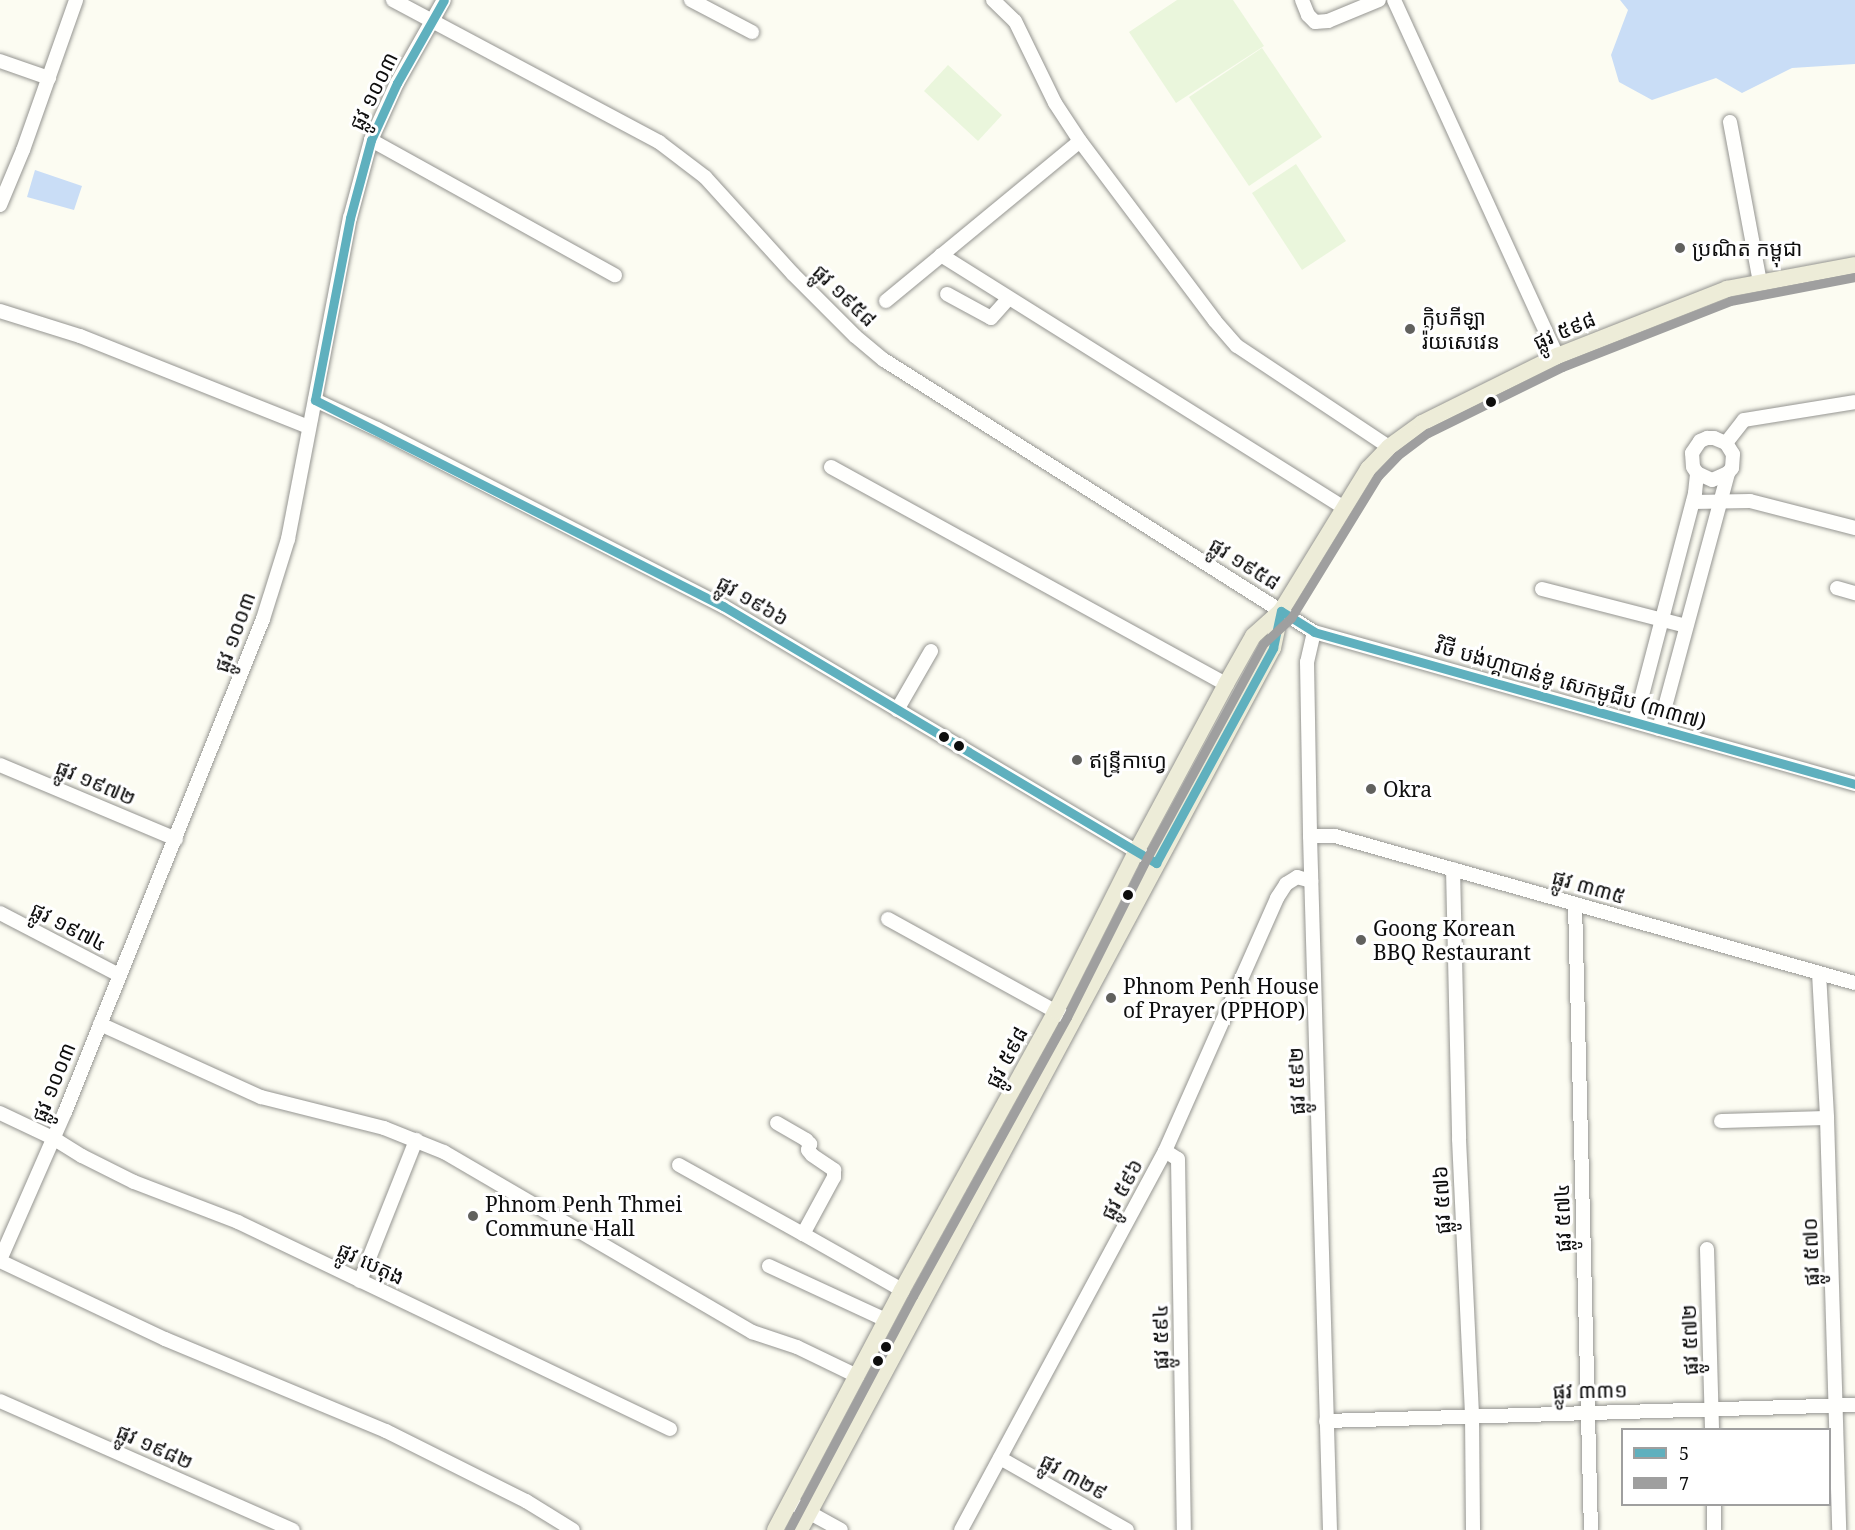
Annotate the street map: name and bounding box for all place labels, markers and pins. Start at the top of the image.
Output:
place label: ប្រណិត កម្ពុជា [1692,235,1802,261]
marker: ប្រណិត កម្ពុជា [1673,241,1687,255]
place label: ក្លិបកីឡា រ៉យសេវេន [1422,304,1500,354]
marker: ក្លិបកីឡា រ៉យសេវេន [1403,322,1417,336]
unlabelled marker [1485,396,1497,408]
unlabelled marker [938,731,950,743]
unlabelled marker [953,740,965,752]
place label: ឥន្ទ្រីកាហ្វេ [1089,747,1167,773]
marker: ឥន្ទ្រីកាហ្វេ [1070,753,1084,767]
place label: Okra [1383,776,1432,802]
marker: Okra [1364,782,1378,796]
unlabelled marker [1122,889,1134,901]
place label: Goong Korean BBQ Restaurant [1373,915,1531,965]
marker: Goong Korean BBQ Restaurant [1354,933,1368,947]
place label: Phnom Penh House of Prayer (PPHOP) [1123,973,1319,1023]
marker: Phnom Penh House of Prayer (PPHOP) [1104,991,1118,1005]
place label: Phnom Penh Thmei Commune Hall [485,1191,682,1241]
marker: Phnom Penh Thmei Commune Hall [466,1209,480,1223]
unlabelled marker [880,1341,892,1353]
unlabelled marker [872,1355,884,1367]

